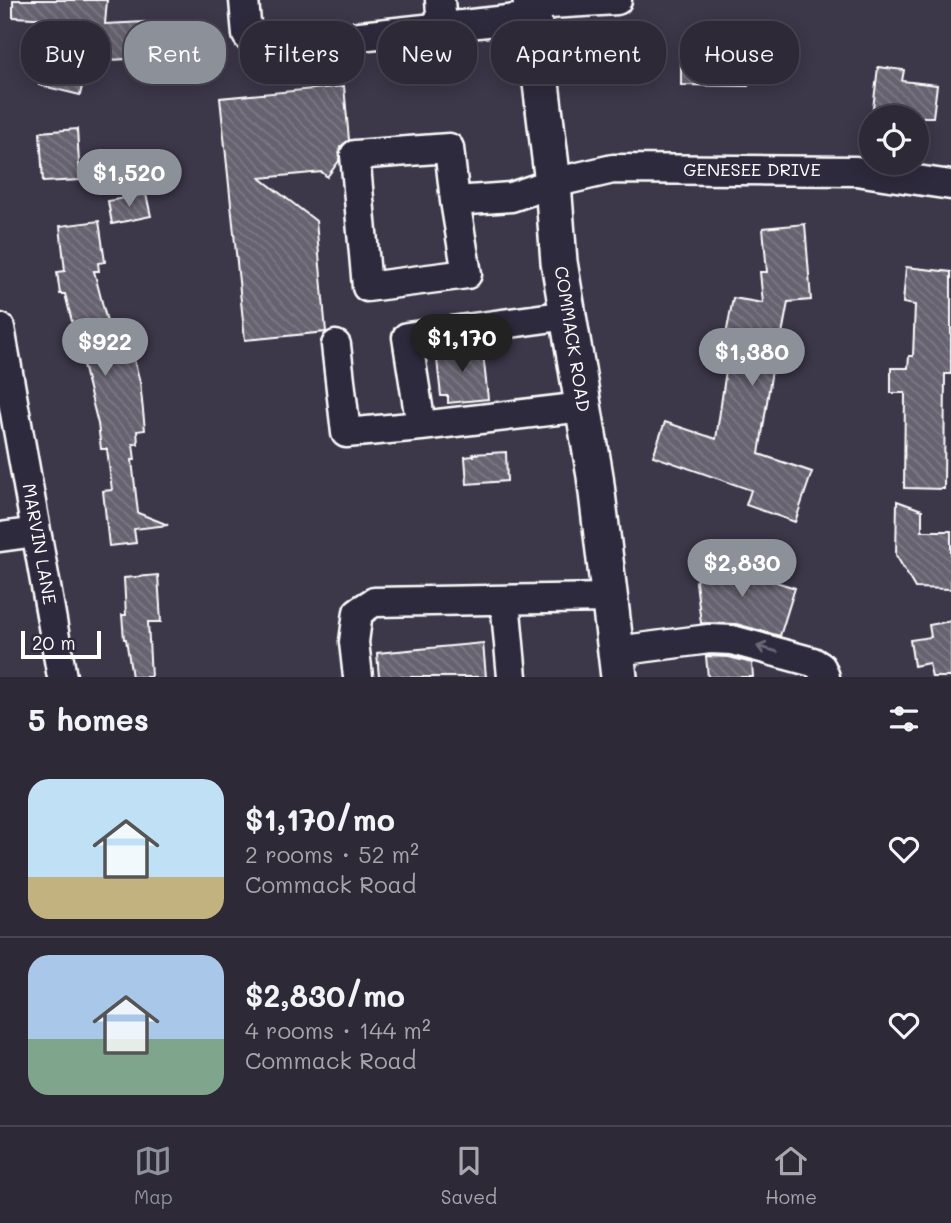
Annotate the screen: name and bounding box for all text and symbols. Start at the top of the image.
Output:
chip: Buy [21,21,110,84]
chip: Rent [124,21,226,84]
chip: Filters [240,21,364,84]
chip: New [378,21,477,84]
chip: Apartment [491,21,666,84]
chip: House [680,21,799,84]
map controls [859,105,929,175]
button: locate [859,105,929,175]
pin: $1,520 [72,150,186,209]
text: $1,520 [93,157,165,187]
street label: GENESEE DRIVE [683,157,821,181]
street label: COMMACK ROAD [550,264,596,413]
pin: $1,170 [405,314,519,374]
pin: $922 [64,318,146,378]
text: $1,170 [427,322,497,352]
text: $922 [78,326,132,356]
pin: $1,380 [695,328,809,388]
text: $1,380 [715,336,789,366]
street label: MARVIN LANE [18,481,62,606]
pin: $2,830 [685,540,799,599]
text: $2,830 [704,547,780,577]
scale bar [21,628,102,660]
text: 20 m [32,630,76,655]
one-way arrow [756,642,779,655]
text: 5 homes [28,699,149,739]
icon: filters [885,700,923,738]
text: $1,170/mo [245,799,395,839]
icon: home [84,807,168,891]
icon: heart [885,830,923,868]
text: 2 rooms · 52 m² [245,839,419,869]
text: Commack Road [245,869,416,899]
text: $2,830/mo [245,975,405,1015]
icon: home [84,983,168,1067]
icon: heart [885,1006,923,1044]
text: 4 rooms · 144 m² [245,1015,431,1045]
text: Commack Road [245,1045,416,1075]
tab: Map [134,1142,173,1209]
tab: Saved [441,1142,497,1209]
tab: Home [765,1142,817,1209]

